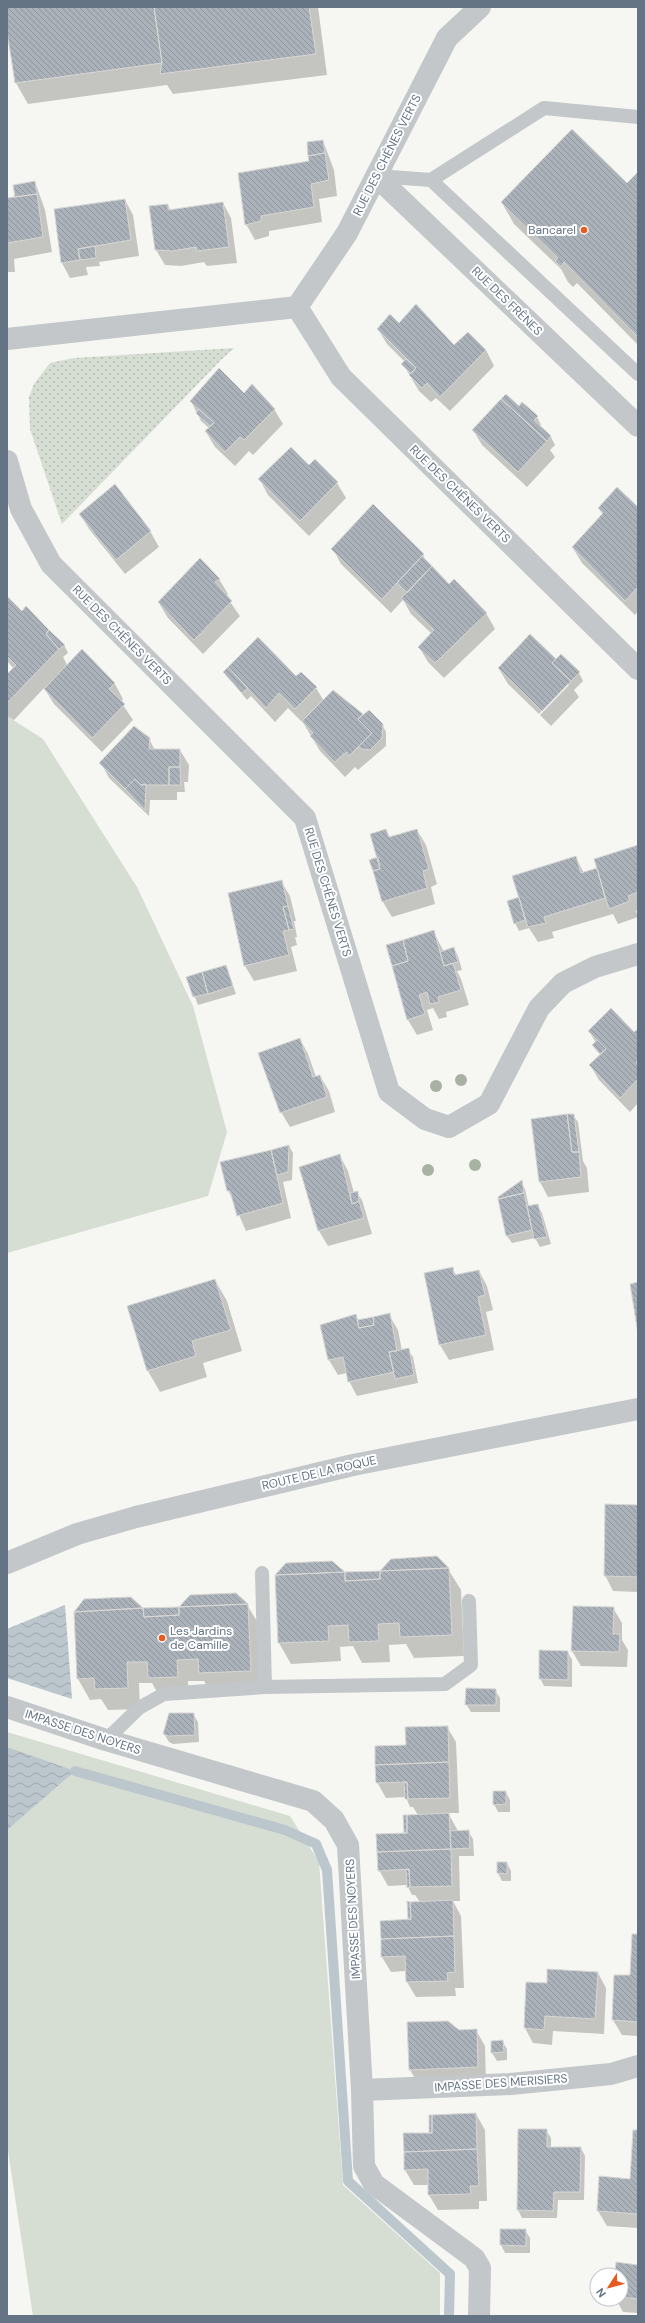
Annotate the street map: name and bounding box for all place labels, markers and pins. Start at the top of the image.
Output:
place label: Bancarel [528,222,576,238]
marker: Bancarel [579,225,589,235]
place label: Les Jardins de Camille [170,1623,232,1653]
marker: Les Jardins de Camille [157,1633,167,1643]

